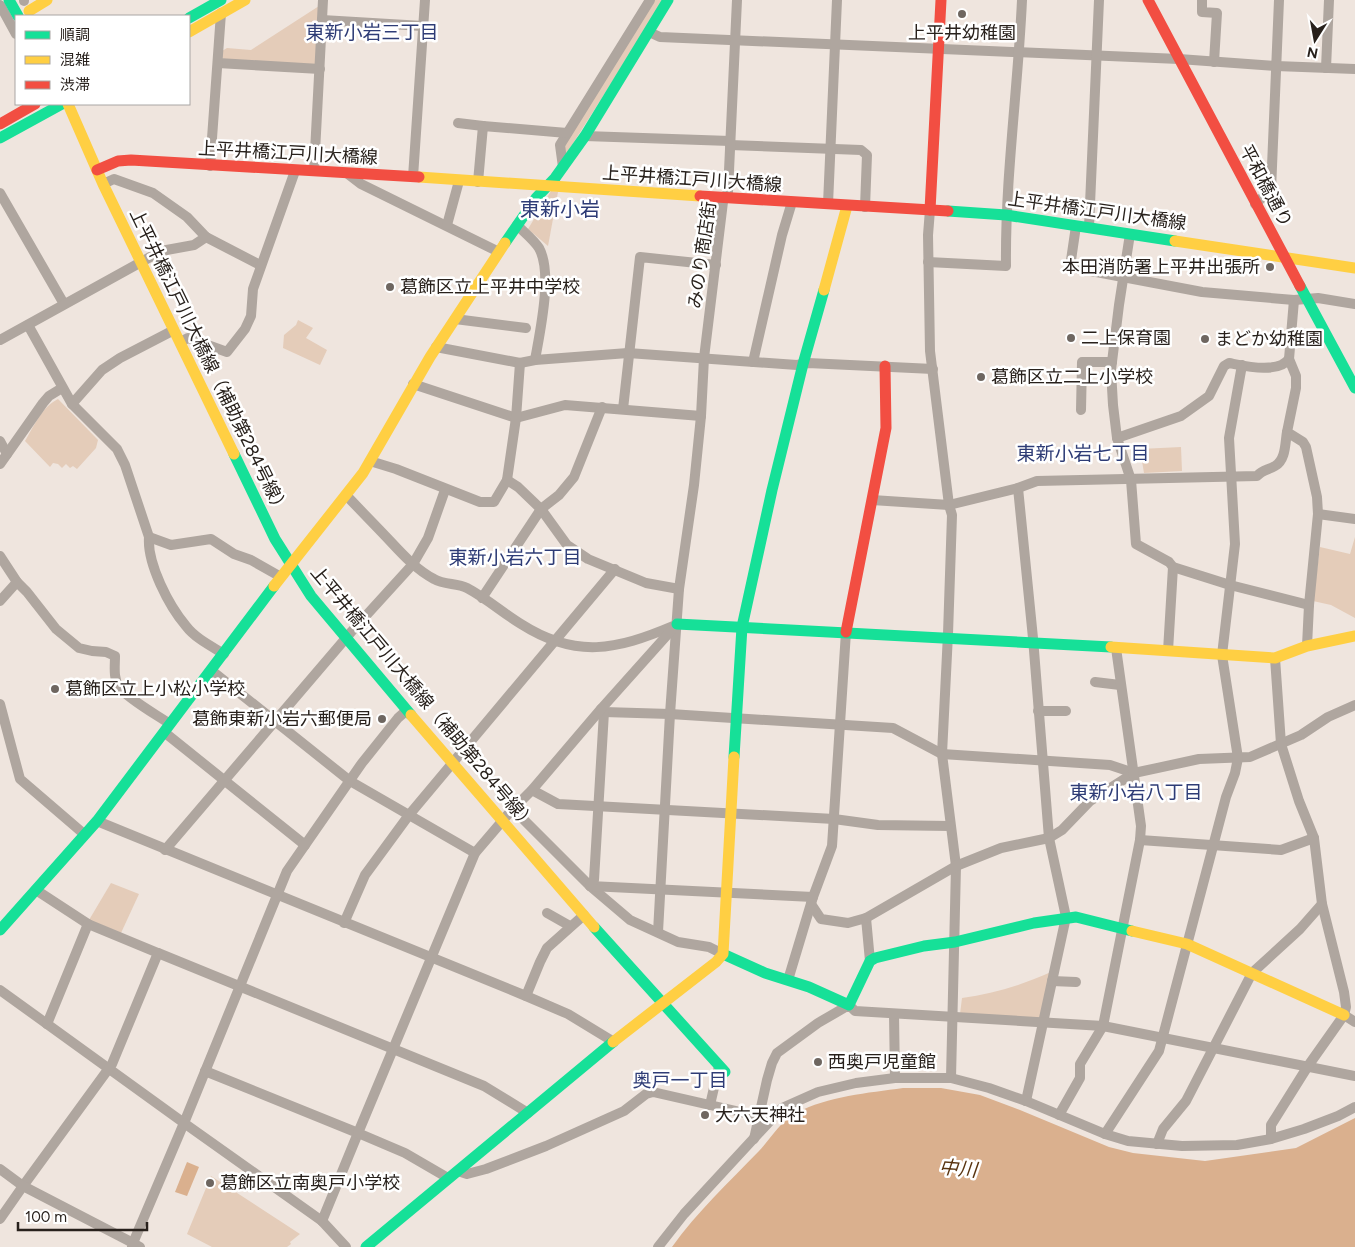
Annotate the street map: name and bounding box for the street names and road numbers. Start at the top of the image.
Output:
street label: 上平井橋江戸川大橋線 [198,137,378,169]
street label: 平和橋通り [1235,141,1297,231]
street label: 上平井橋江戸川大橋線 [601,162,783,196]
street label: 上平井橋江戸川大橋線 [1006,188,1188,234]
street label: みのり商店街 [684,200,720,310]
street label: 上平井橋江戸川大橋線（補助第284号線） [125,205,293,519]
street label: 上平井橋江戸川大橋線（補助第284号線） [306,561,540,835]

